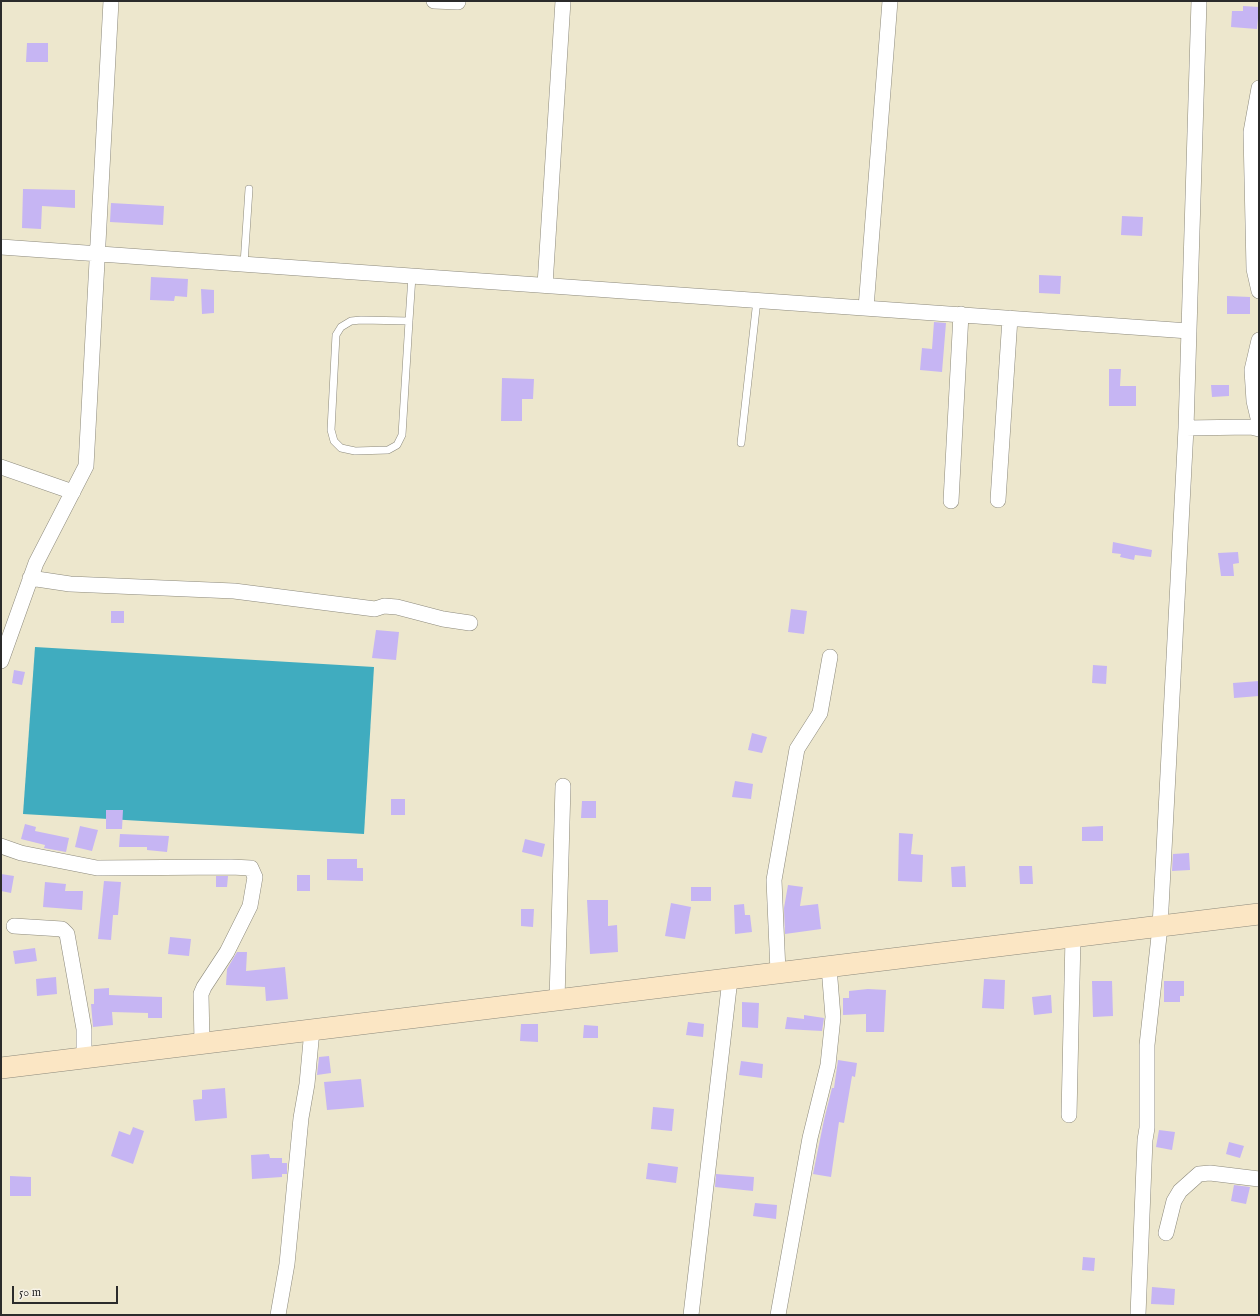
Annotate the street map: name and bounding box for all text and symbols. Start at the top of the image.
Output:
scale bar [14,1278,120,1304]
text: 50 m [19,1285,41,1300]

